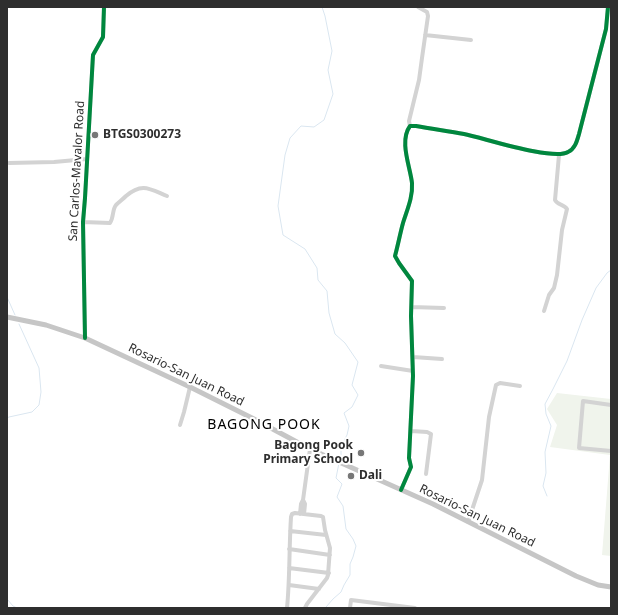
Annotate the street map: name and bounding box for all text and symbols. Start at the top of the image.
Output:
street label: San Carlos-Mavalor Road [66,100,88,242]
place label: BTGS0300273 [103,128,181,142]
marker: BTGS0300273 [90,130,100,140]
street label: Rosario-San Juan Road [126,341,246,409]
district label: BAGONG POOK [207,417,321,433]
place label: Bagong Pook Primary School [263,439,353,467]
marker: Bagong Pook Primary School [356,448,366,458]
place label: Dali [359,469,382,483]
marker: Dali [346,471,356,481]
street label: Rosario-San Juan Road [417,482,537,550]

